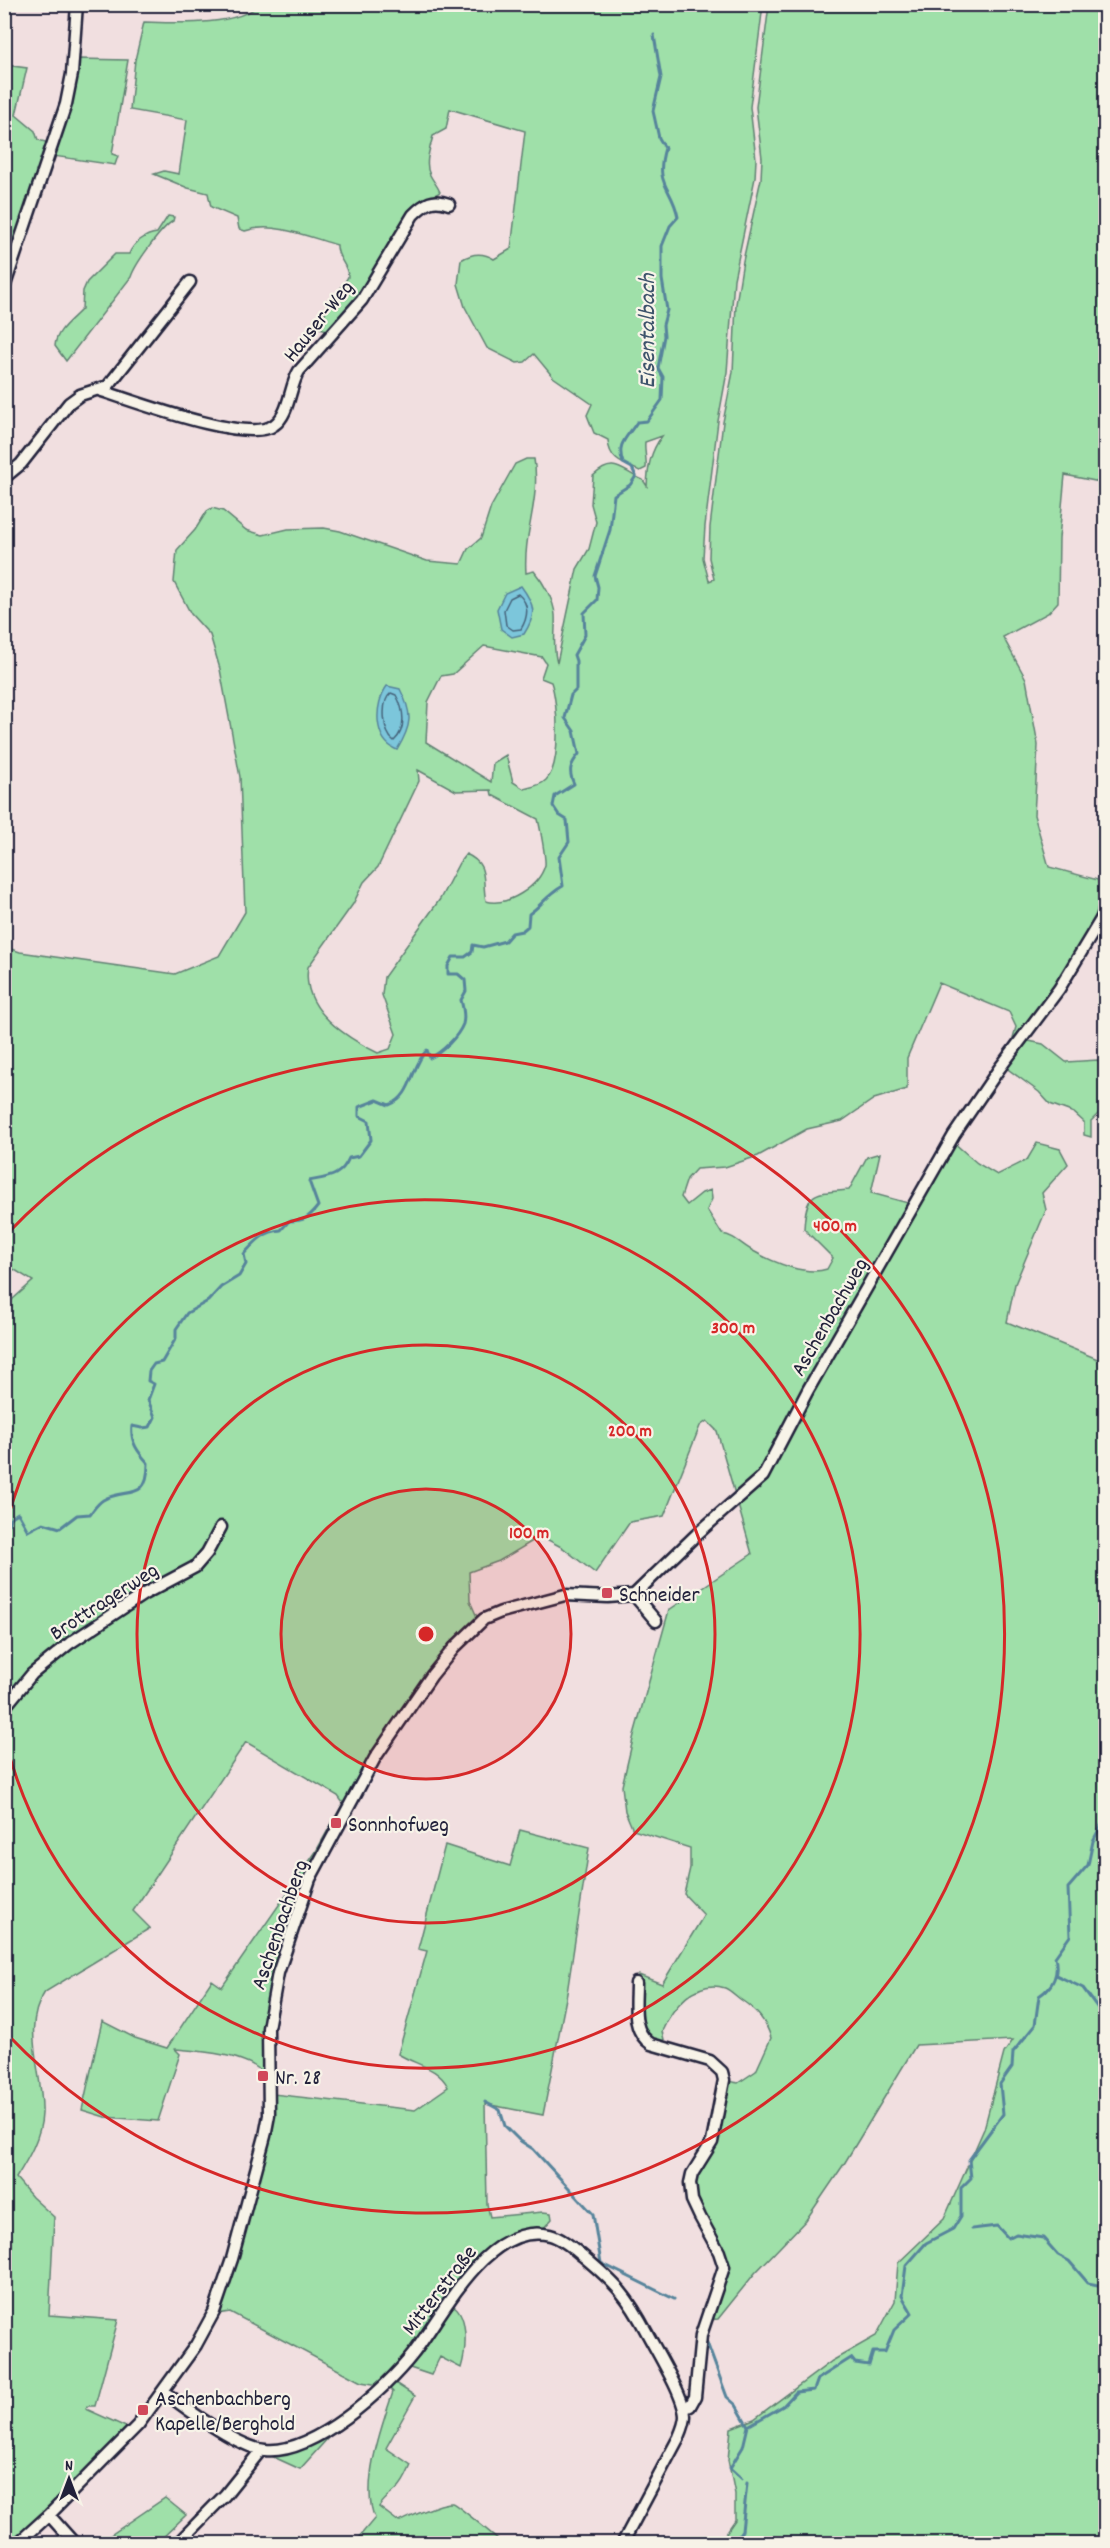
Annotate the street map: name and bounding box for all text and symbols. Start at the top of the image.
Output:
water label: Eisentalbach [632,272,666,389]
street label: Hauser-Weg [277,275,362,370]
text: 400 m [813,1215,857,1240]
street label: Aschenbachweg [785,1253,878,1383]
text: 300 m [711,1317,755,1342]
text: 200 m [608,1420,652,1445]
text: 100 m [509,1522,549,1547]
street label: Brottragerweg [44,1556,165,1650]
place label: Schneider [619,1581,700,1612]
marker: Schneider [600,1586,614,1600]
centre of rings [416,1624,436,1644]
place label: Sonnhofweg [348,1811,449,1842]
marker: Sonnhofweg [329,1816,343,1830]
street label: Aschenbachberg [245,1856,318,1994]
place label: Nr. 28 [275,2064,321,2095]
marker: Nr. 28 [256,2069,270,2083]
street label: Mitterstraße [396,2239,486,2343]
place label: Aschenbachberg Kapelle/Berghold [155,2385,295,2441]
marker: Aschenbachberg Kapelle/Berghold [136,2403,150,2417]
north arrow [39,2449,99,2509]
text: N [65,2455,73,2478]

